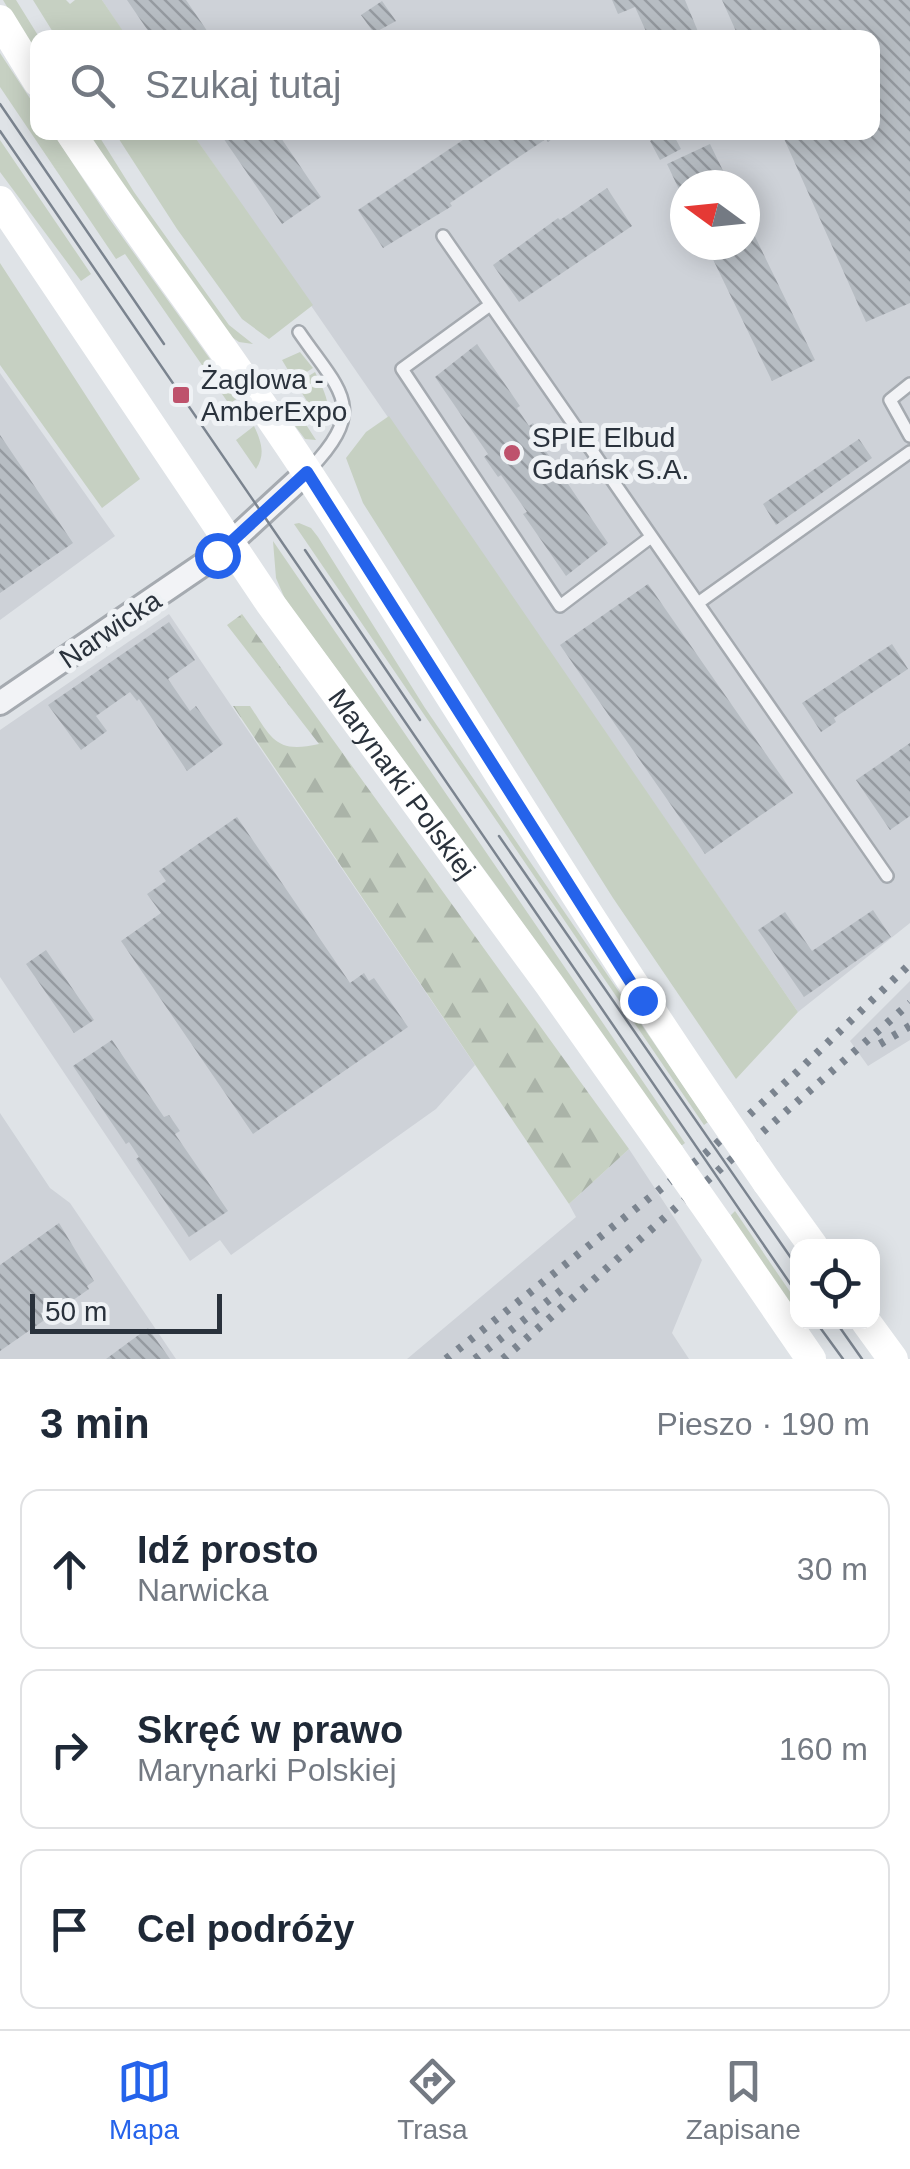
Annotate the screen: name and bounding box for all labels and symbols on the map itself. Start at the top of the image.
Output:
north arrow [670,170,760,260]
place label: Żaglowa - AmberExpo [201,364,347,427]
marker: Żaglowa - AmberExpo [170,384,192,406]
place label: SPIE Elbud Gdańsk S.A. [532,422,689,485]
marker: SPIE Elbud Gdańsk S.A. [501,442,523,464]
route start [195,533,241,579]
street label: Narwicka [54,584,167,674]
street label: Marynarki Polskiej [322,683,481,885]
route end [620,978,666,1024]
scale bar [30,1289,222,1334]

